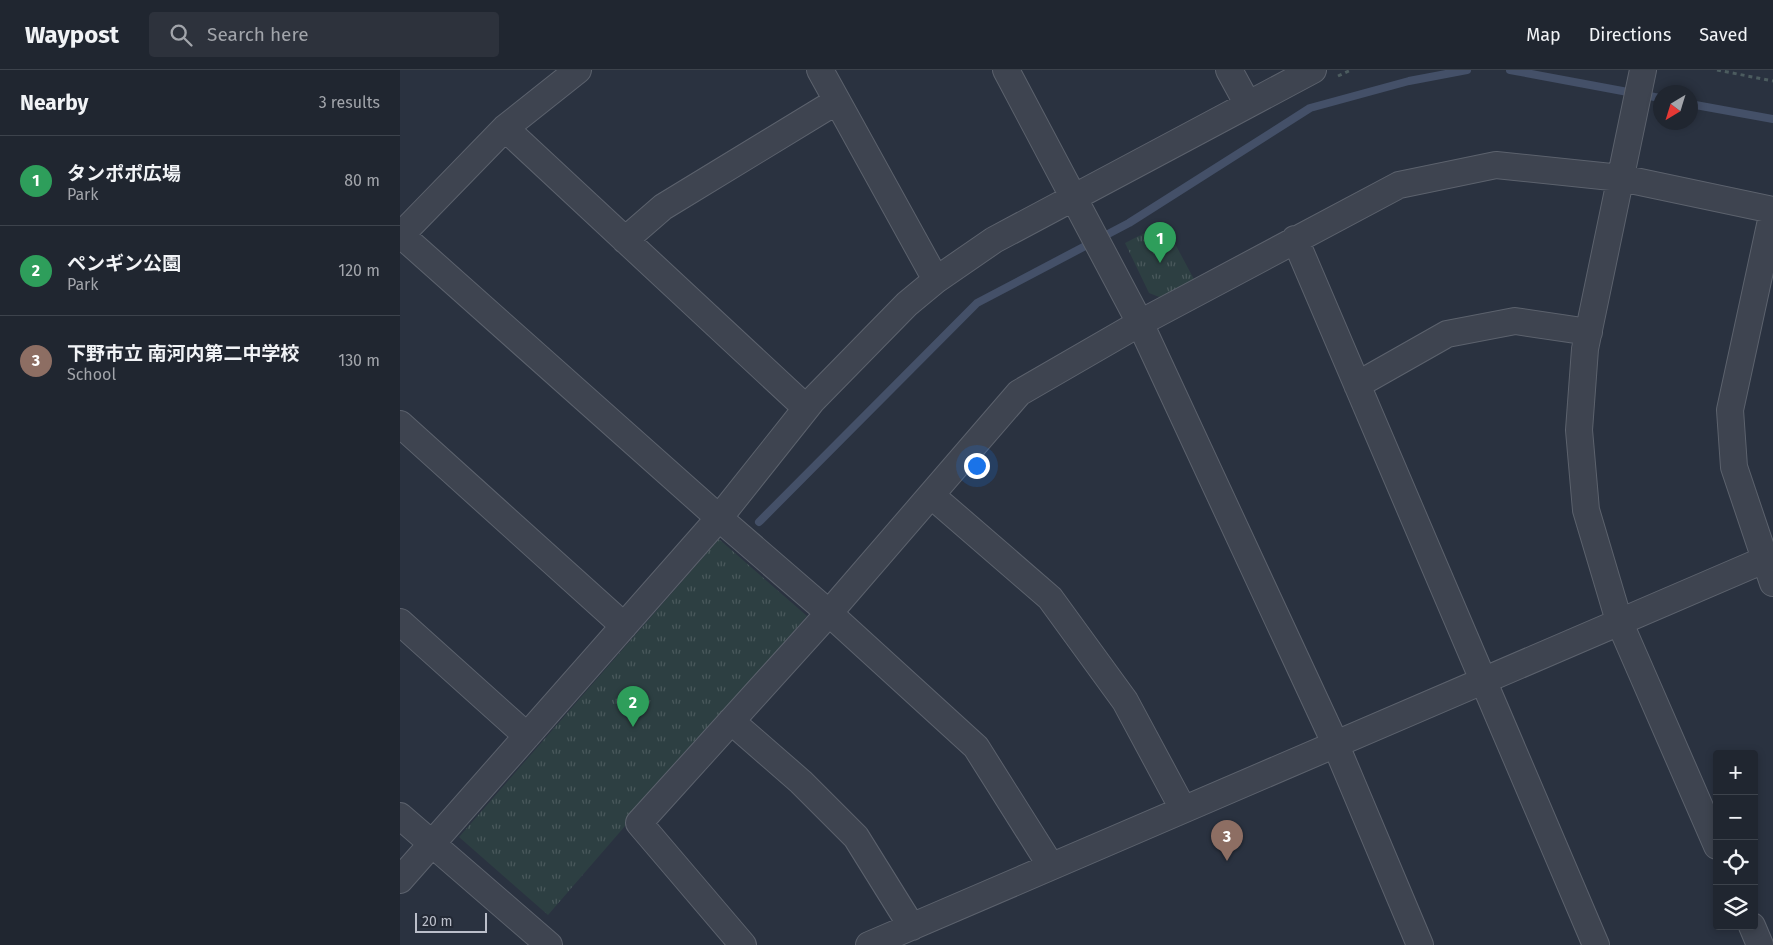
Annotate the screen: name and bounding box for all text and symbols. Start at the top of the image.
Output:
search box [149,12,499,57]
text: Waypost [25,21,119,49]
icon: search [167,21,195,49]
text: Search here [207,23,309,46]
text: Map [1526,24,1561,46]
text: Directions [1589,24,1671,46]
text: Saved [1699,24,1748,46]
north arrow [1653,85,1698,130]
text: Nearby [20,90,88,116]
text: 3 results [319,93,380,112]
text: タンポポ広場 [67,162,181,185]
text: 1 [32,171,40,190]
text: 80 m [344,171,380,190]
text: Park [67,185,99,204]
pin: 1 [1144,222,1176,263]
text: ペンギン公園 [67,252,181,275]
text: 2 [32,261,40,280]
text: 120 m [338,261,380,280]
text: Park [67,275,99,294]
text: 下野市立 南河内第二中学校 [67,342,300,365]
text: 3 [32,351,40,370]
text: 130 m [338,351,380,370]
text: School [67,365,116,384]
your location [964,453,990,479]
pin: 2 [617,686,649,727]
map controls [1713,750,1758,930]
button: + [1713,750,1758,795]
button: − [1713,795,1758,840]
pin: 3 [1211,820,1243,861]
button: locate [1713,840,1758,885]
button: layers [1713,885,1758,930]
scale bar [415,910,488,933]
text: 20 m [422,913,452,930]

